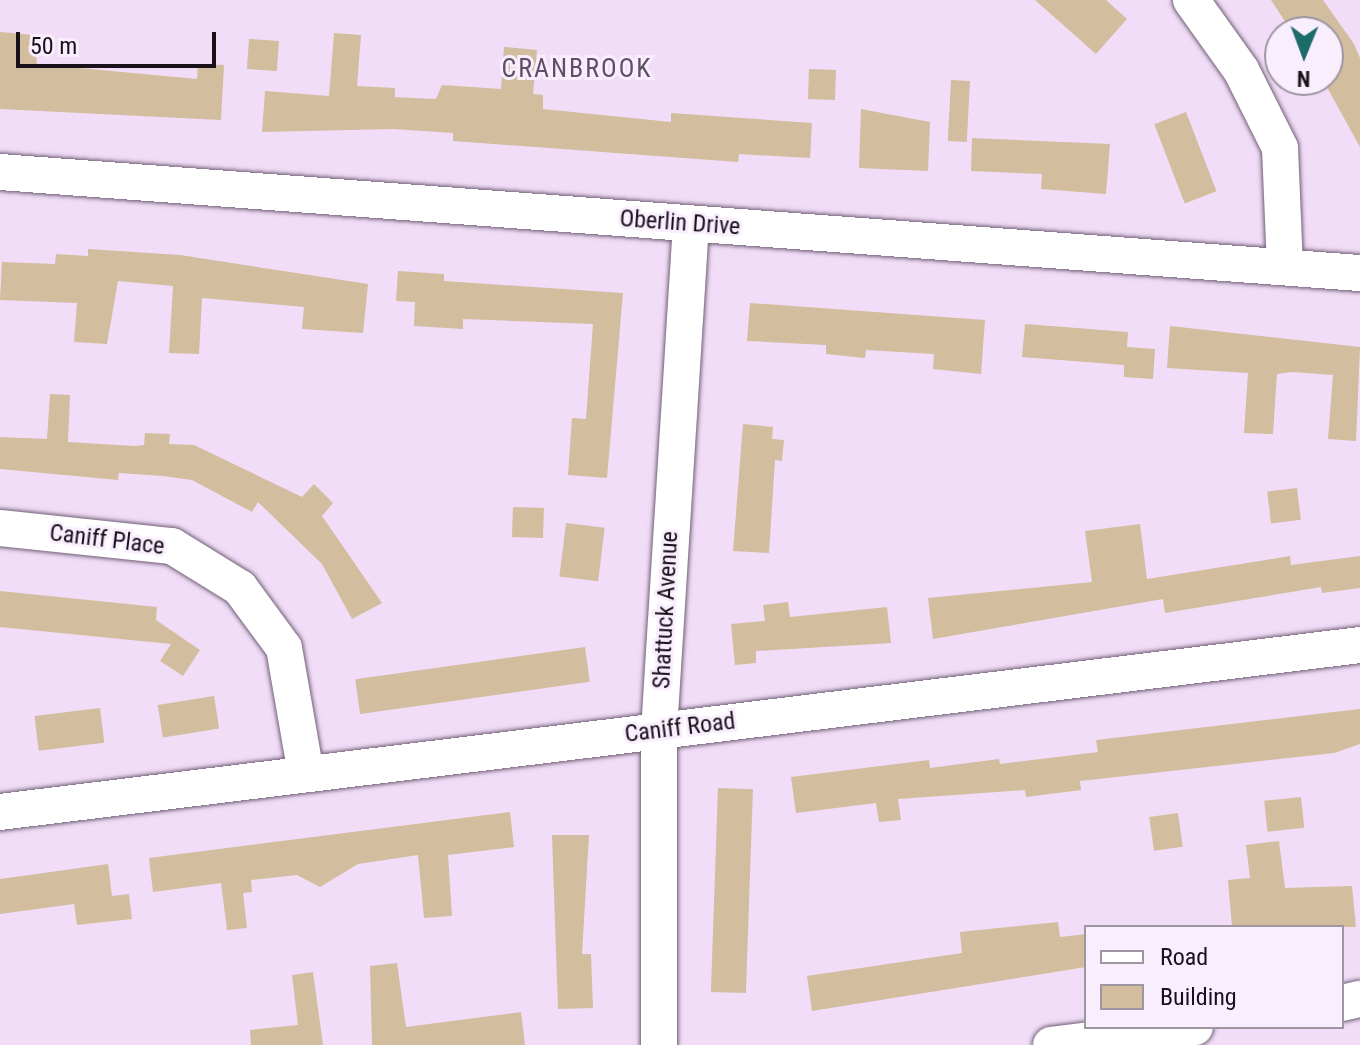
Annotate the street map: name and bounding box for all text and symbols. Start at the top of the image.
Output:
scale bar [20,16,220,66]
north arrow [1264,16,1344,96]
text: 50 m [30,32,77,60]
district label: CRANBROOK [501,53,653,85]
text: N [1297,66,1311,91]
street label: Oberlin Drive [619,204,741,242]
street label: Caniff Place [48,519,166,561]
street label: Shattuck Avenue [647,530,685,690]
street label: Caniff Road [623,707,737,749]
legend [1084,925,1344,1029]
text: Road [1160,943,1208,971]
text: Building [1160,983,1237,1011]

